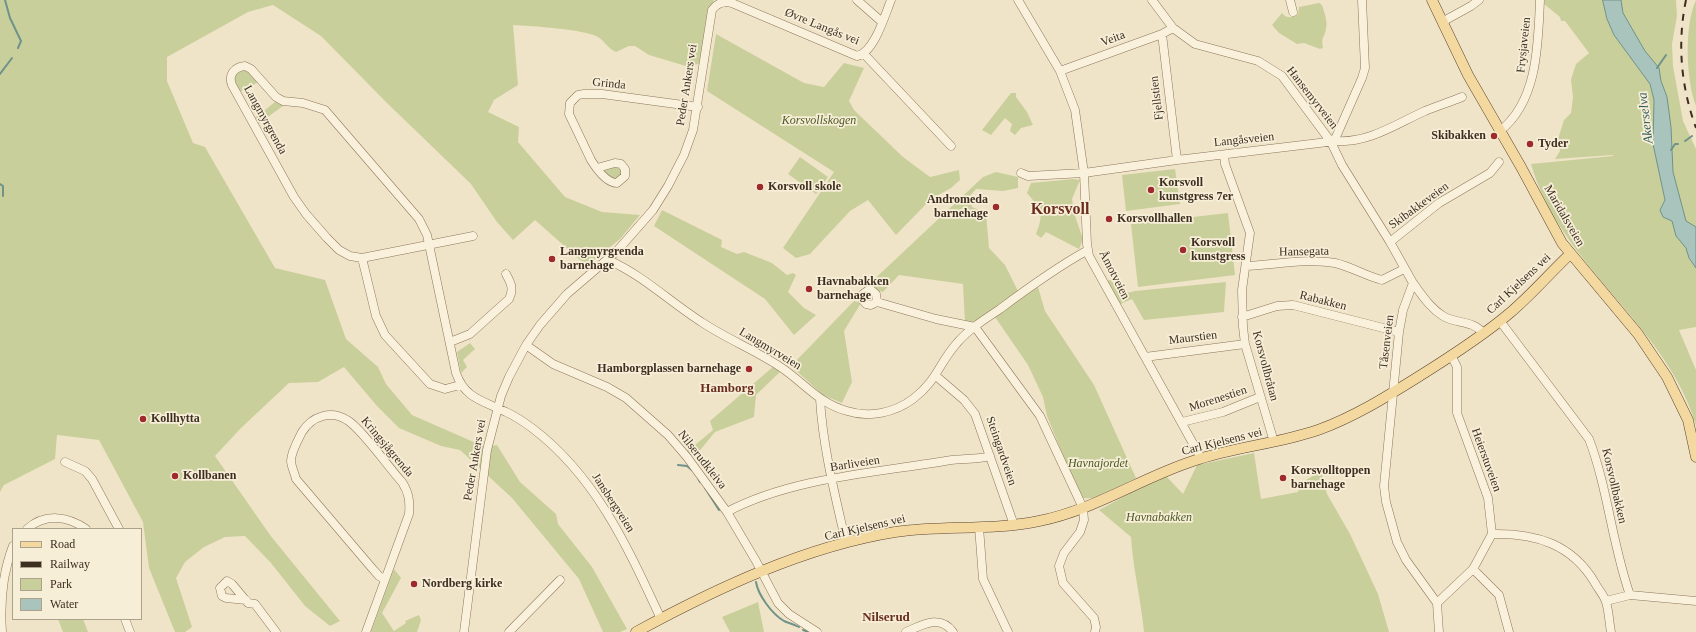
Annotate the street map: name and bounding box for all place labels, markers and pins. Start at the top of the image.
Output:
place label: Skibakken [1431,129,1486,143]
marker: Skibakken [1489,131,1499,141]
place label: Tyder [1538,137,1568,151]
marker: Tyder [1525,139,1535,149]
place label: Korsvoll kunstgress 7er [1159,176,1233,204]
place label: Korsvoll skole [768,180,841,194]
marker: Korsvoll skole [755,182,765,192]
marker: Korsvoll kunstgress 7er [1146,185,1156,195]
place label: Andromeda barnehage [927,193,988,221]
marker: Andromeda barnehage [991,202,1001,212]
place label: Korsvollhallen [1117,212,1192,226]
marker: Korsvollhallen [1104,214,1114,224]
place label: Korsvoll kunstgress [1191,236,1245,264]
place label: Langmyrgrenda barnehage [560,245,644,273]
marker: Korsvoll kunstgress [1178,245,1188,255]
marker: Langmyrgrenda barnehage [547,254,557,264]
place label: Havnabakken barnehage [817,275,889,303]
marker: Havnabakken barnehage [804,284,814,294]
place label: Hamborgplassen barnehage [597,362,741,376]
marker: Hamborgplassen barnehage [744,364,754,374]
place label: Kollhytta [151,412,200,426]
marker: Kollhytta [138,414,148,424]
place label: Korsvolltoppen barnehage [1291,464,1370,492]
place label: Kollbanen [183,469,236,483]
marker: Kollbanen [170,471,180,481]
marker: Korsvolltoppen barnehage [1278,473,1288,483]
place label: Nordberg kirke [422,577,502,591]
marker: Nordberg kirke [409,579,419,589]

